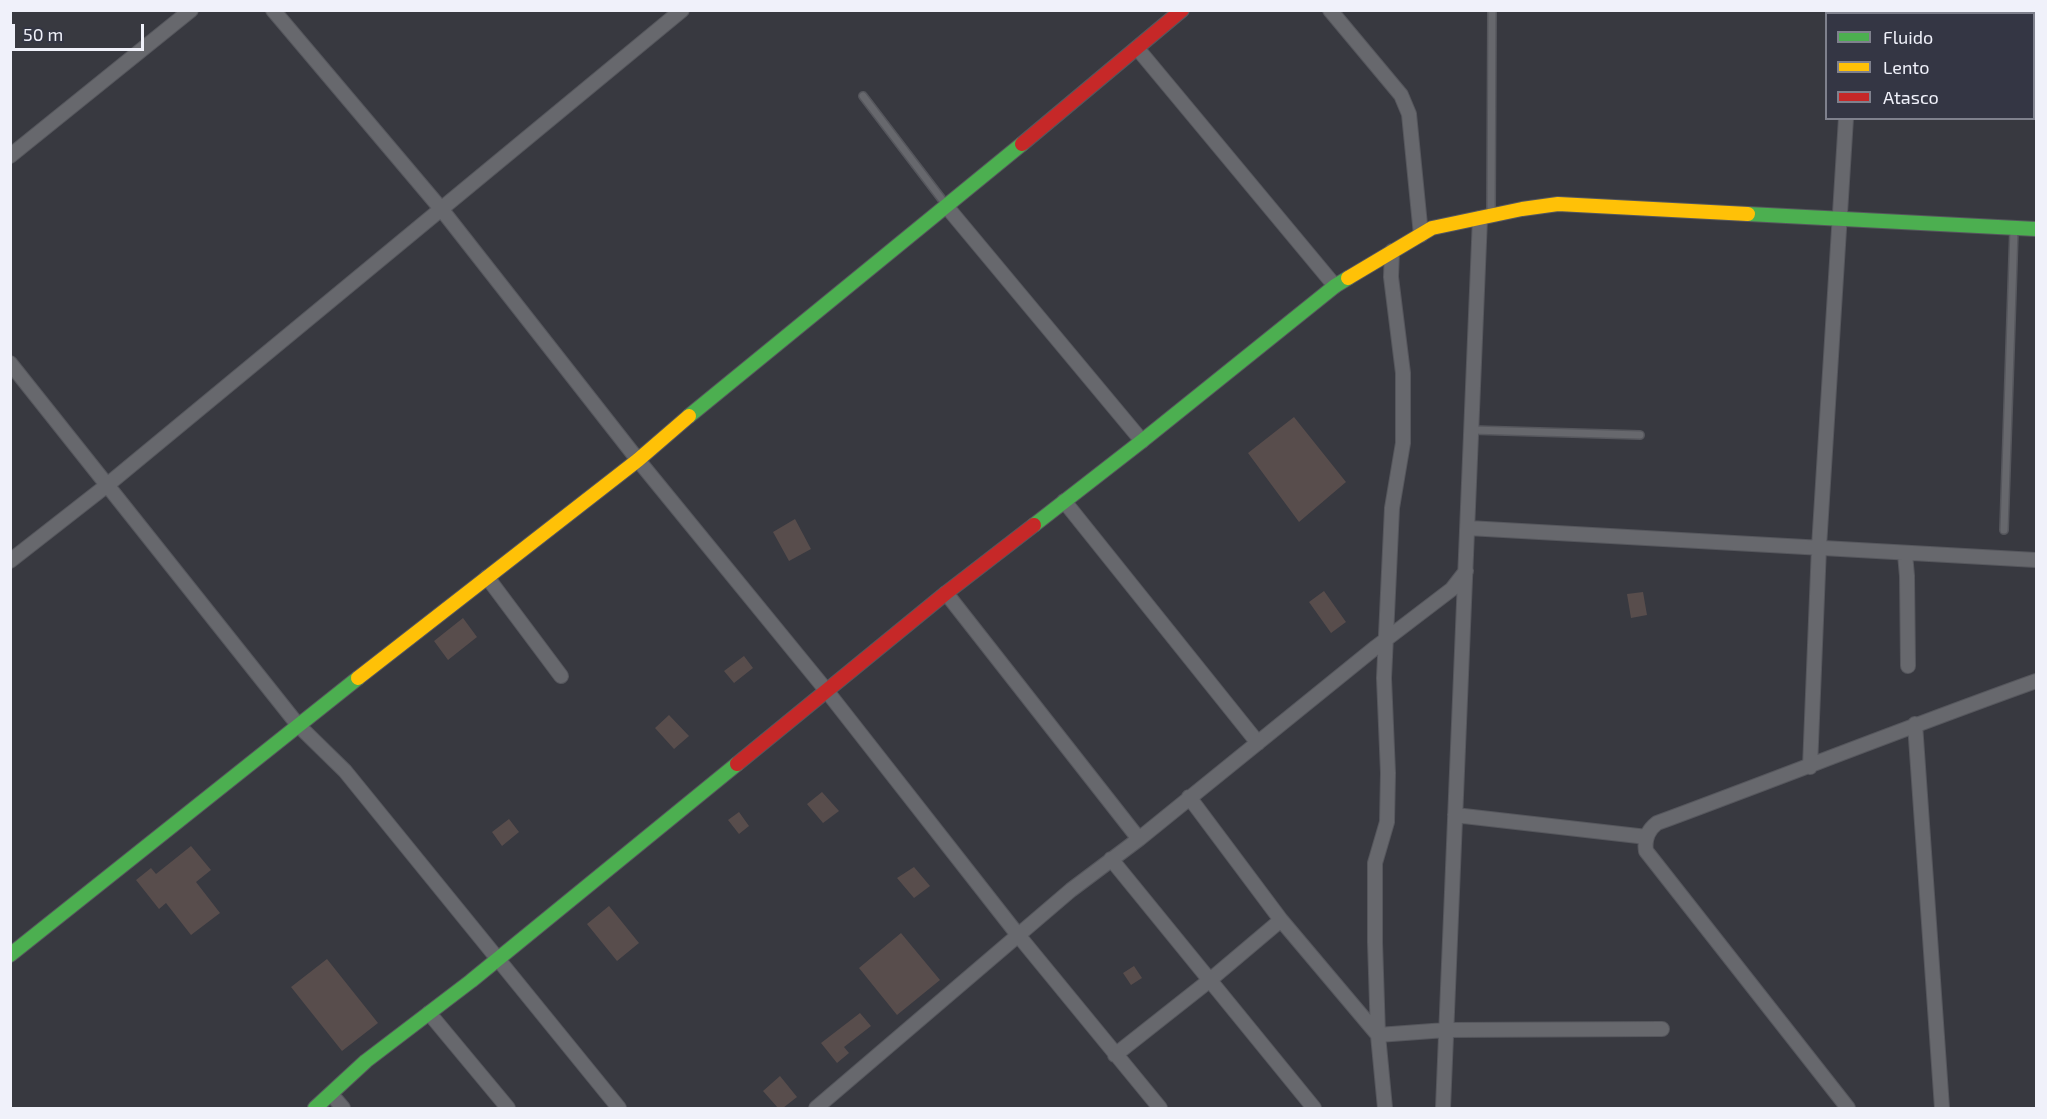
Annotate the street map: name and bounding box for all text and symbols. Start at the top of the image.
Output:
scale bar [15,12,147,50]
legend [1825,12,2035,120]
text: 50 m [23,23,63,45]
text: Fluido [1883,26,1933,48]
text: Lento [1883,56,1929,78]
text: Atasco [1883,86,1939,108]

